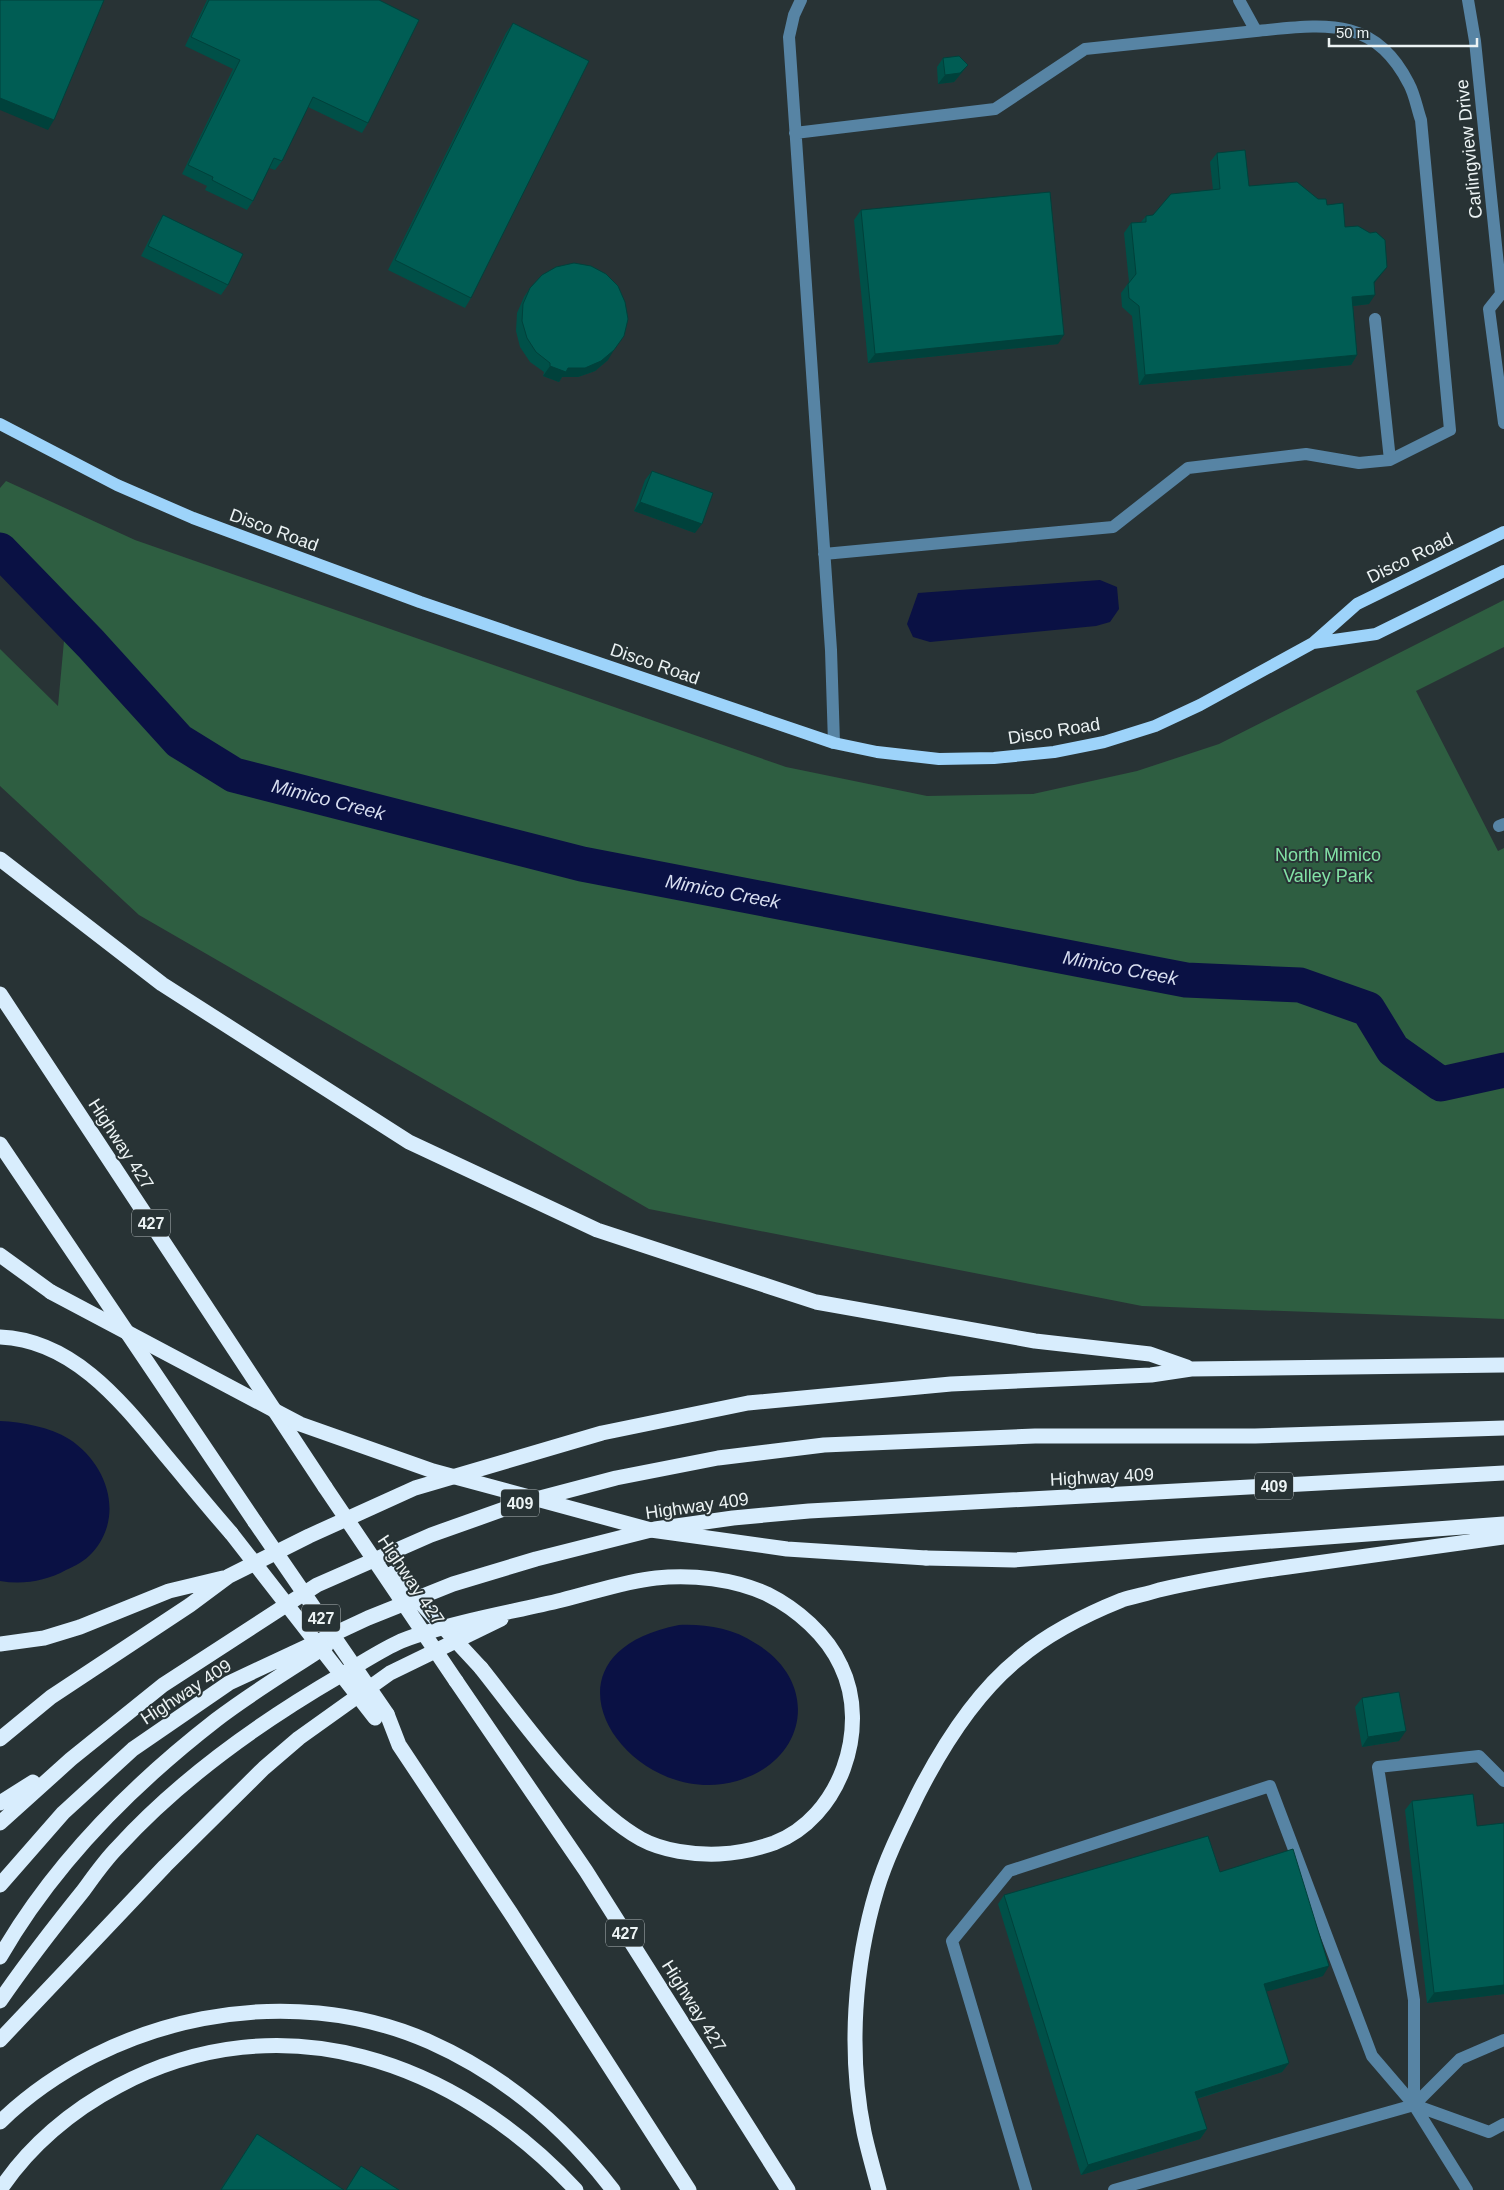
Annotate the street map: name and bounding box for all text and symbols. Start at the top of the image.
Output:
scale bar [1329,15,1476,47]
text: 50 m [1336,24,1369,41]
street label: Carlingview Drive [1452,78,1486,220]
street label: Disco Road [227,505,321,555]
street label: Disco Road [1364,529,1456,587]
street label: Disco Road [608,639,702,689]
street label: Disco Road [1006,714,1102,748]
water label: Mimico Creek [269,775,389,825]
park label: North Mimico Valley Park [1275,845,1381,886]
water label: Mimico Creek [664,870,783,913]
water label: Mimico Creek [1061,947,1181,989]
street label: Highway 427 [84,1095,158,1193]
road number: 427 [132,1210,170,1236]
street label: Highway 409 [1050,1464,1154,1490]
road number: 409 [1255,1472,1293,1500]
street label: Highway 409 [644,1489,750,1523]
road number: 409 [501,1490,539,1516]
street label: Highway 427 [374,1531,448,1629]
road number: 427 [302,1605,340,1632]
street label: Highway 409 [137,1655,235,1729]
road number: 427 [606,1920,644,1946]
street label: Highway 427 [658,1957,730,2055]

